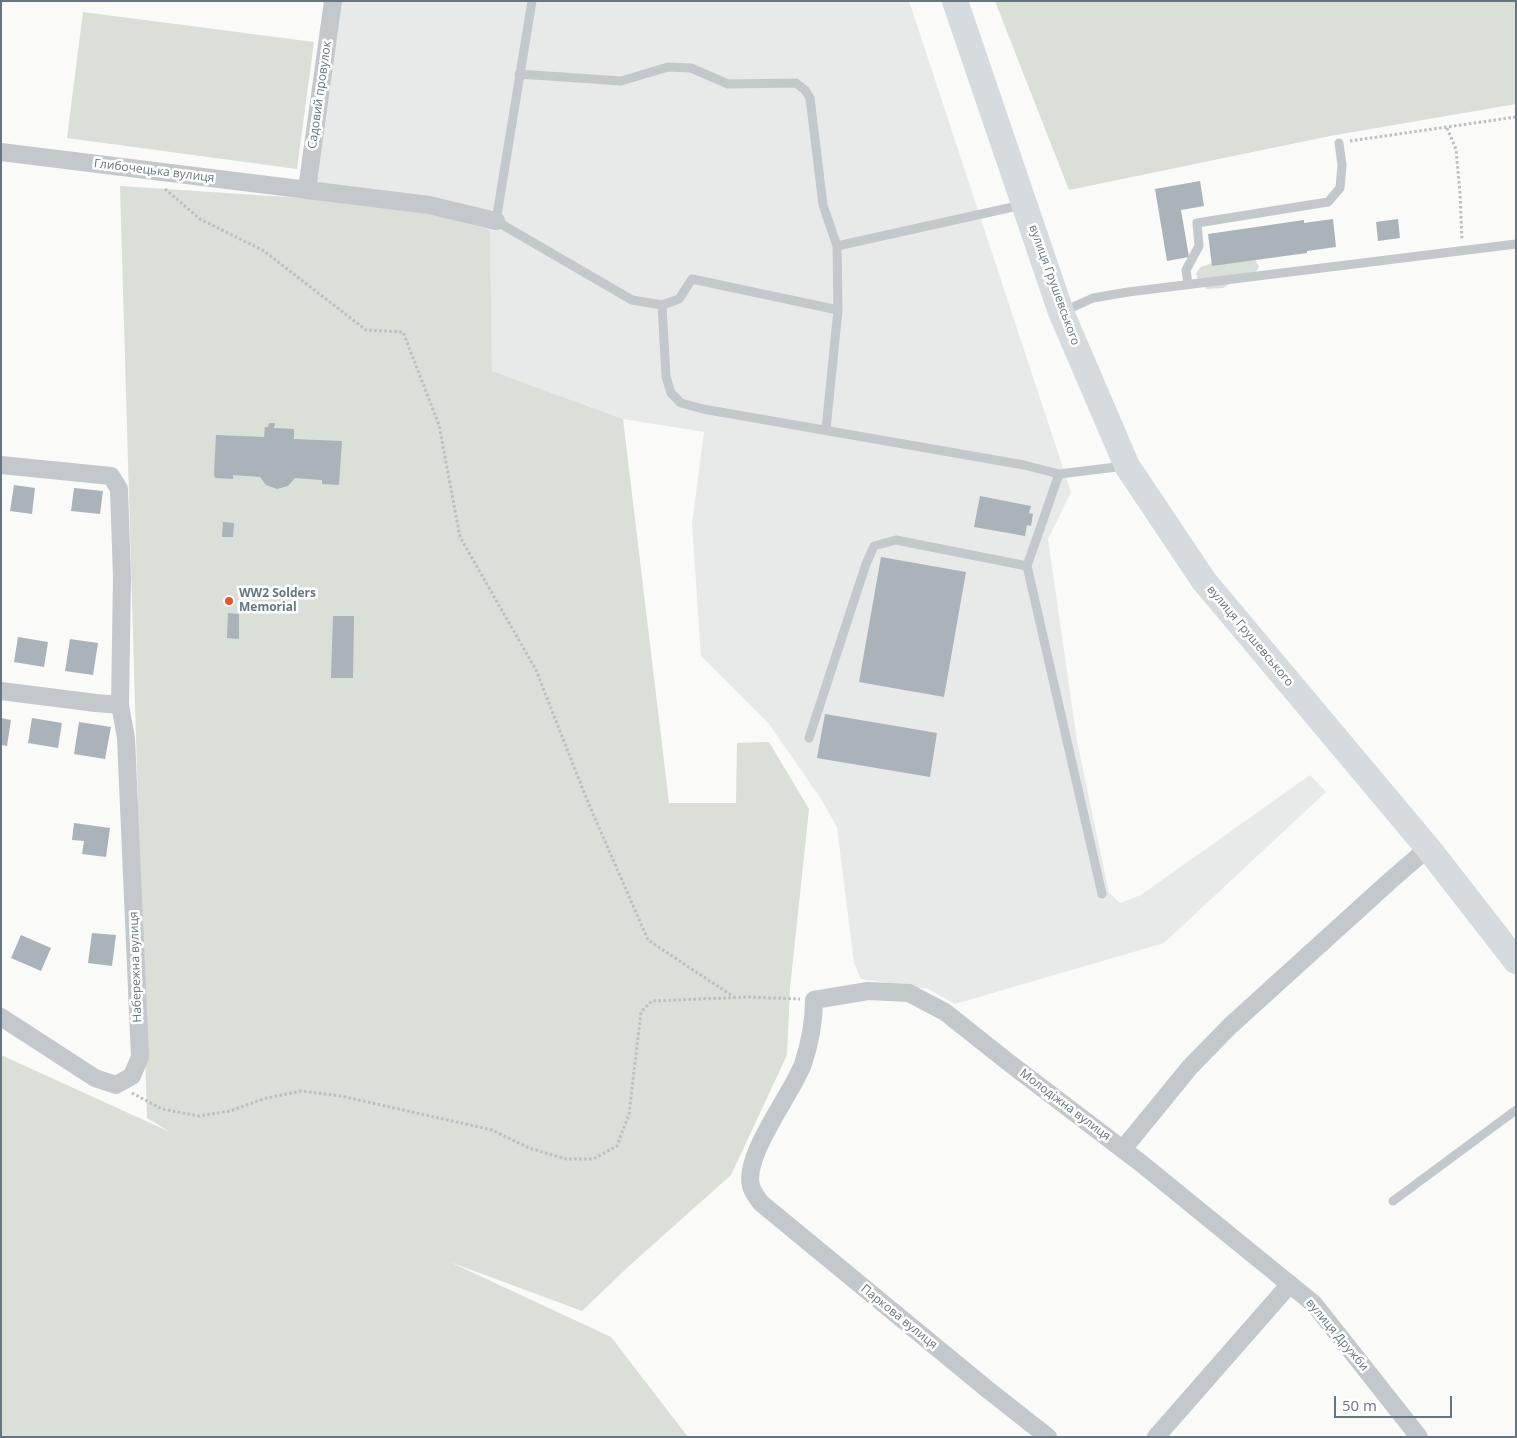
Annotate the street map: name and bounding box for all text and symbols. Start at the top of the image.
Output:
street label: Садовий провулок [305,40,335,150]
street label: Глибочецька вулиця [93,156,215,186]
street label: вулиця Грушевського [1025,223,1083,347]
street label: вулиця Грушевського [1204,583,1296,689]
place label: WW2 Solders Memorial [239,587,316,615]
marker: WW2 Solders Memorial [223,595,235,607]
street label: Набережна вулиця [127,911,145,1023]
street label: Молодіжна вулиця [1017,1066,1113,1144]
street label: Паркова вулиця [858,1282,940,1352]
street label: вулиця Дружби [1303,1296,1371,1374]
scale bar [1337,1386,1454,1418]
text: 50 m [1342,1395,1377,1415]

